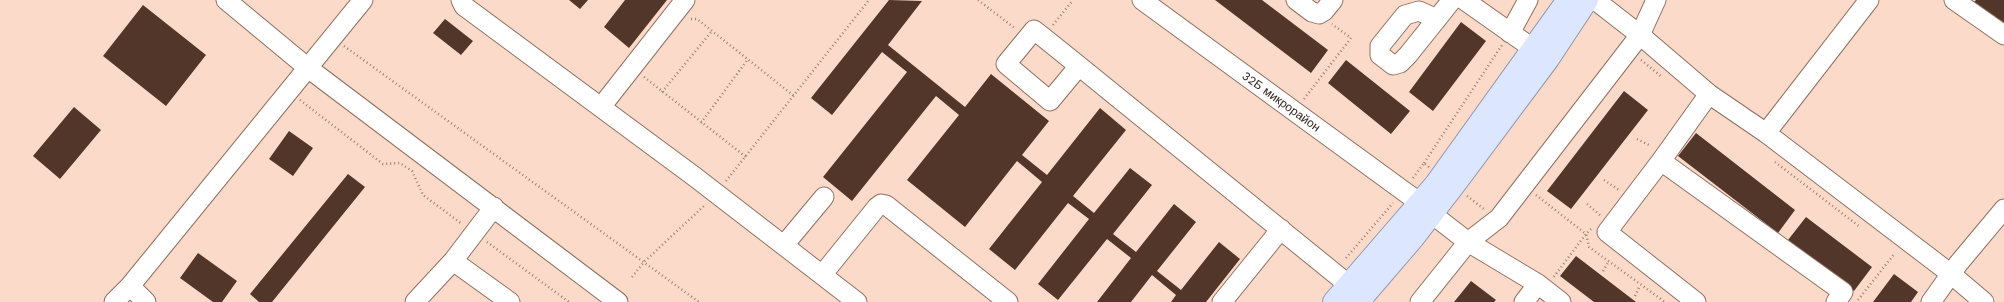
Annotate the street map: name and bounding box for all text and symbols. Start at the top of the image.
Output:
street label: 32Б микрорайон [1239,69,1323,135]

